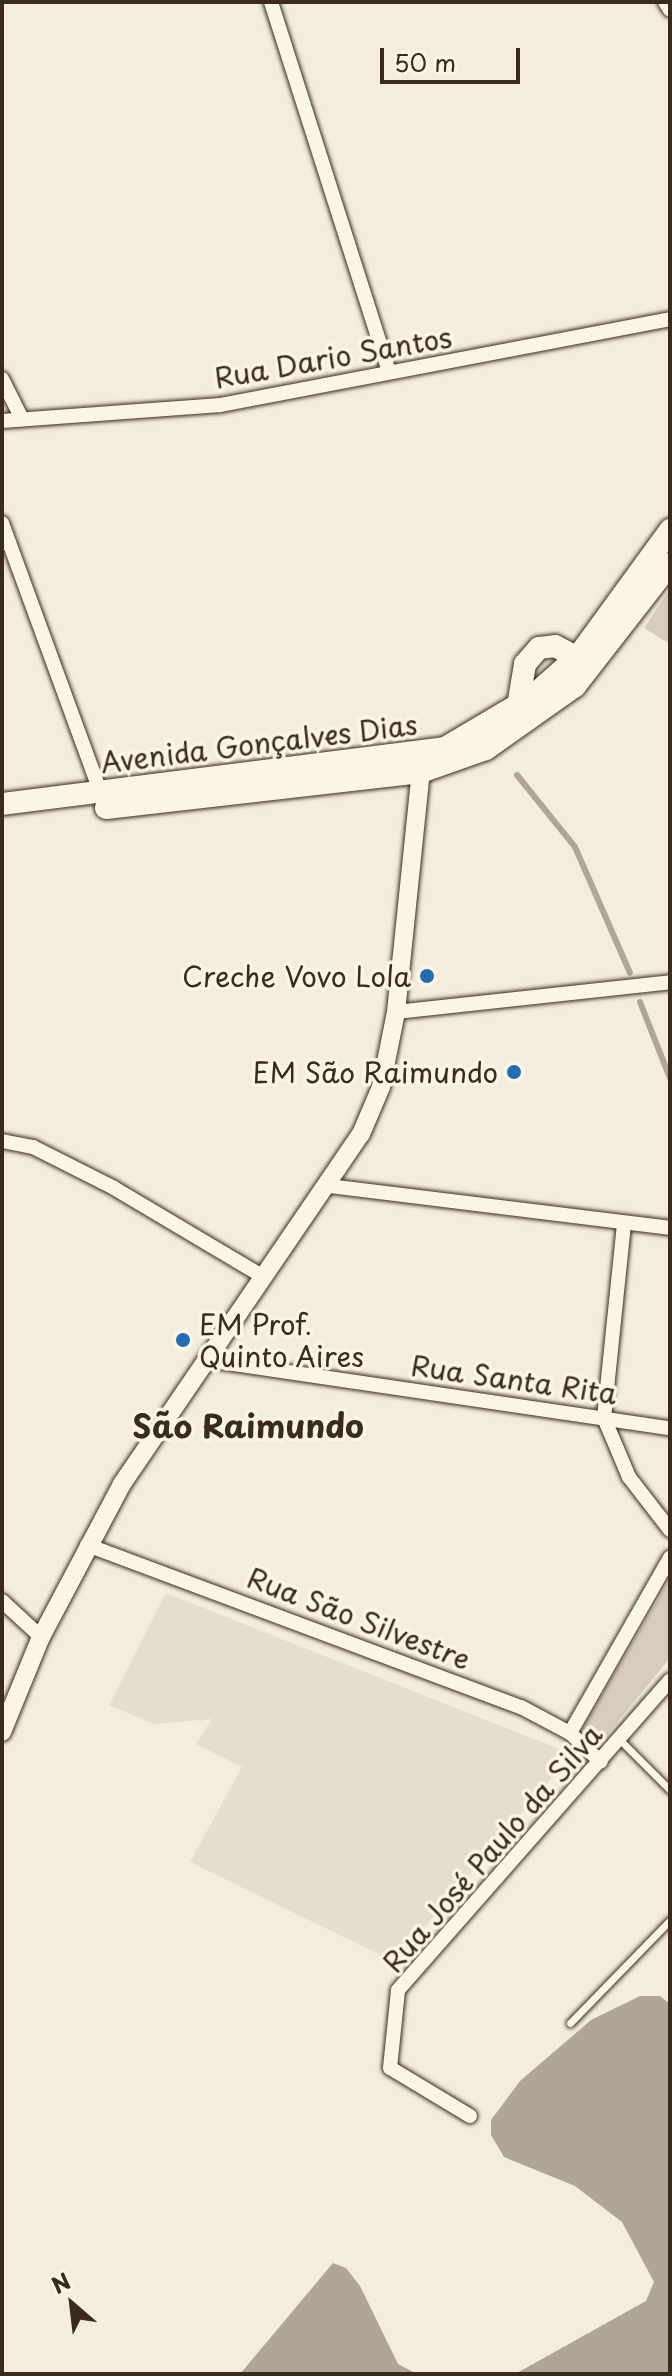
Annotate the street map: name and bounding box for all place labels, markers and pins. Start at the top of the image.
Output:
place label: Creche Vovo Lola [182,959,411,993]
marker: Creche Vovo Lola [418,967,436,985]
place label: EM São Raimundo [252,1055,498,1089]
marker: EM São Raimundo [505,1063,523,1081]
place label: EM Prof. Quinto Aires [199,1307,368,1373]
marker: EM Prof. Quinto Aires [174,1331,192,1349]

